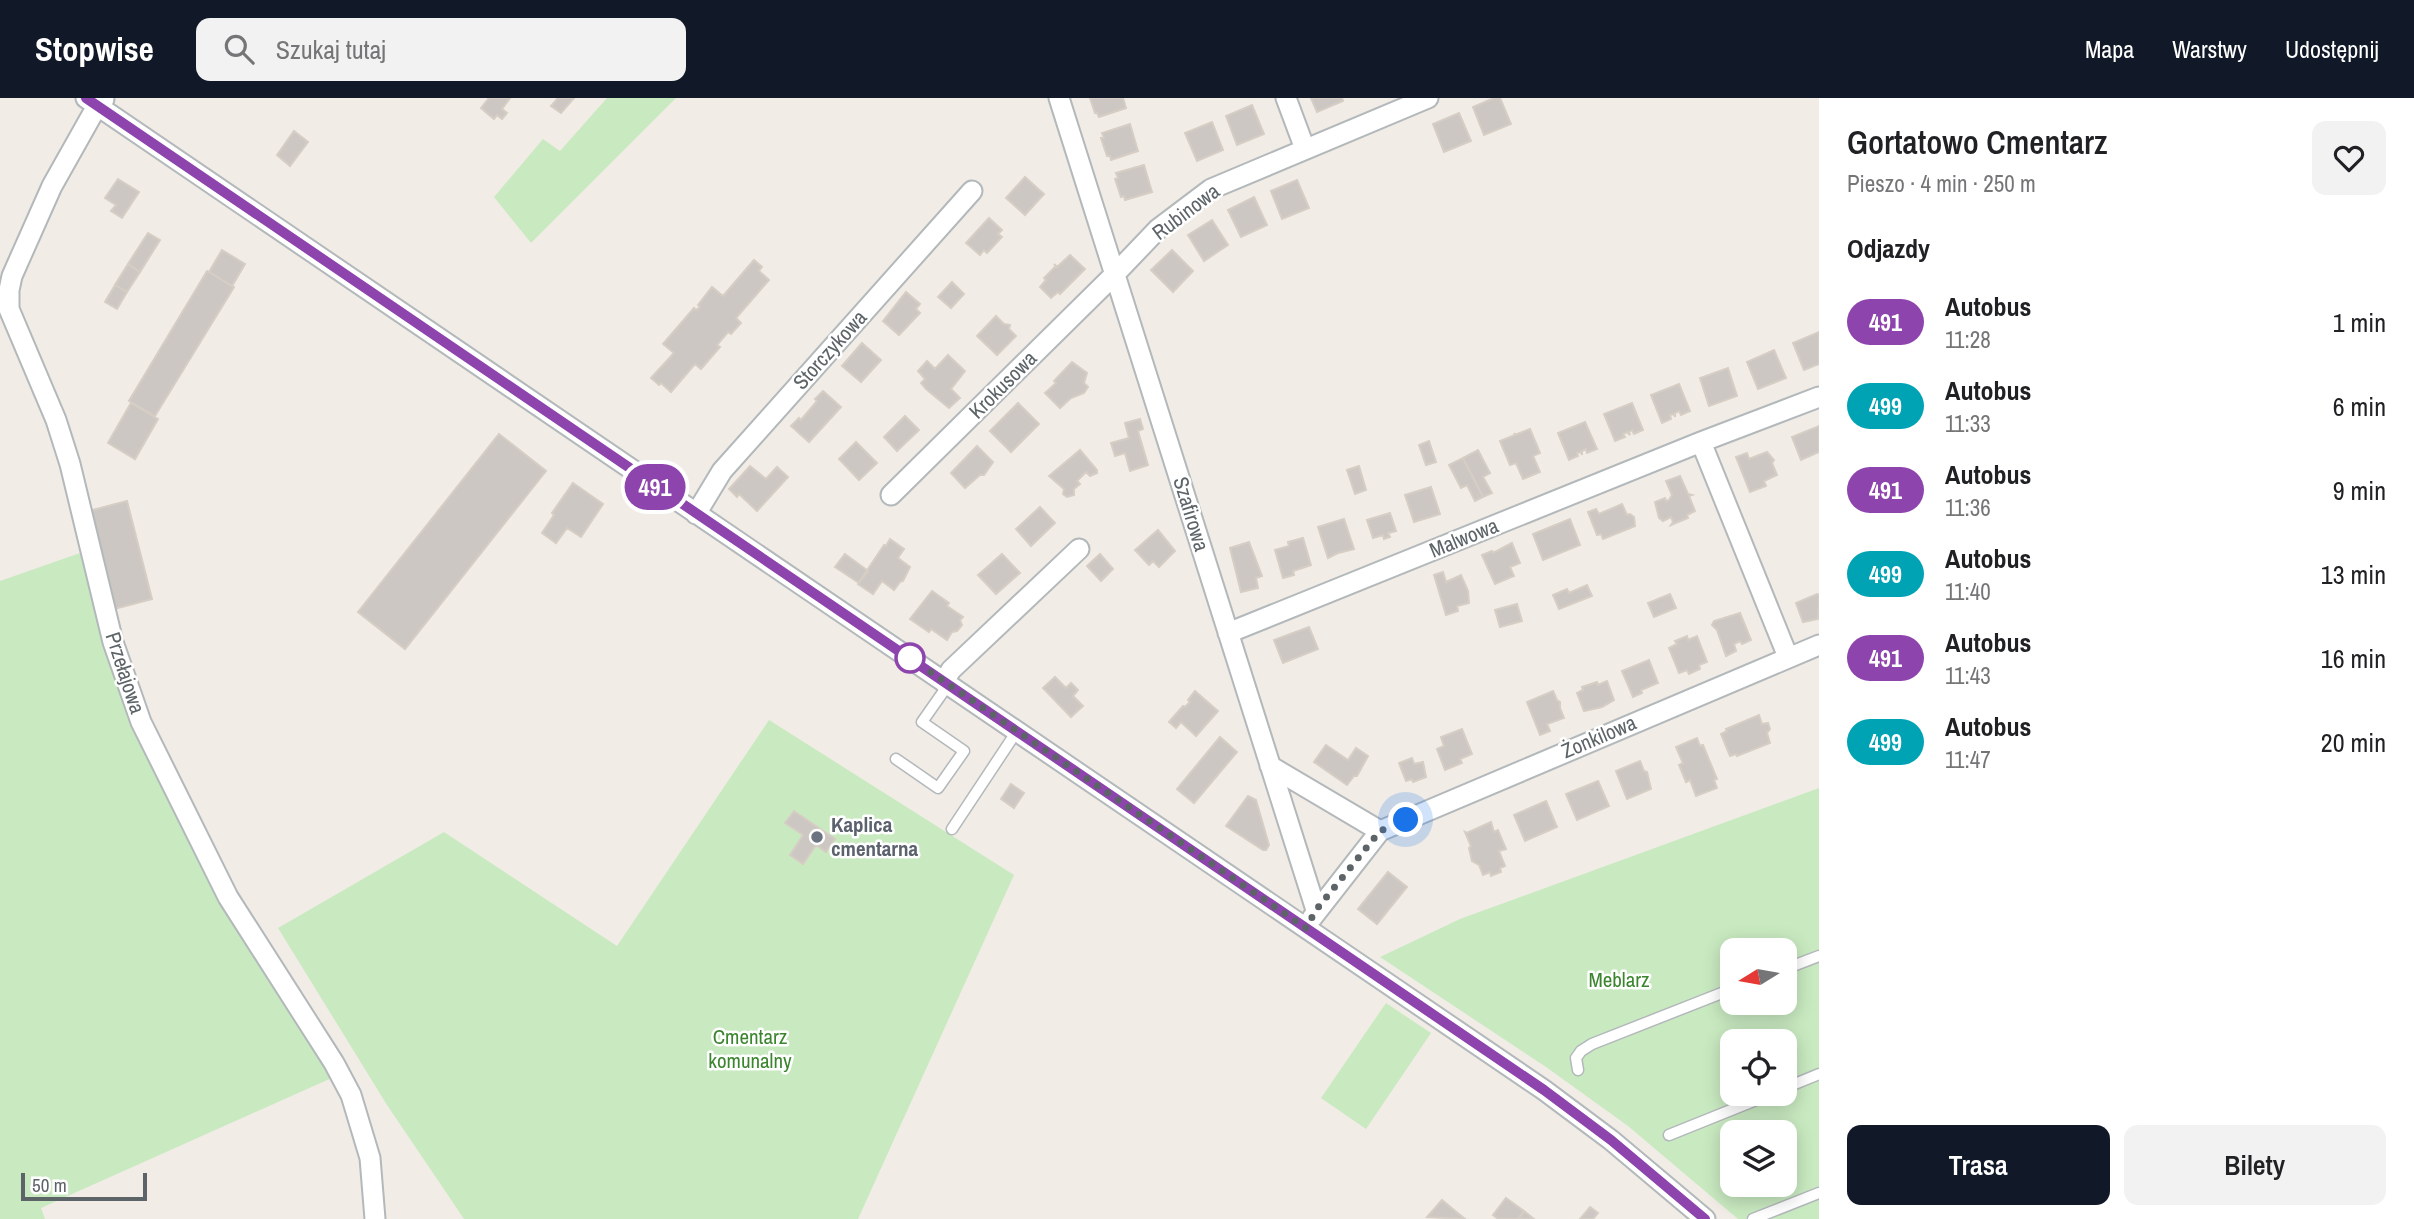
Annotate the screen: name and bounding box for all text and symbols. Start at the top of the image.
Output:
search box [196,18,686,81]
text: Stopwise [35,27,154,71]
icon: search [220,30,258,68]
text: Szukaj tutaj [276,32,386,67]
text: Mapa [2085,33,2134,65]
text: Warstwy [2172,33,2247,65]
text: Udostępnij [2285,33,2379,65]
text: Gortatowo Cmentarz [1847,120,2108,164]
button: heart [2312,121,2386,195]
text: Pieszo · 4 min · 250 m [1847,168,2036,199]
street label: Rubinowa [1146,176,1226,247]
text: Odjazdy [1847,231,1930,266]
text: Autobus [1945,289,2031,324]
street label: Storczykowa [786,303,873,396]
text: 1 min [2333,305,2386,340]
text: 491 [1869,306,1902,338]
text: 11:28 [1945,324,1991,355]
street label: Krokusowa [962,344,1043,425]
text: Autobus [1945,373,2031,408]
text: 6 min [2333,389,2386,424]
text: 499 [1869,390,1902,422]
text: 11:33 [1945,408,1991,439]
text: Autobus [1945,457,2031,492]
line badge: 491 [615,464,695,510]
text: 491 [639,471,671,503]
street label: Szafirowa [1166,473,1217,555]
text: 9 min [2333,473,2386,508]
text: 491 [1869,474,1902,506]
text: 11:36 [1945,492,1991,523]
street label: Malwowa [1425,510,1503,564]
text: Autobus [1945,541,2031,576]
text: 13 min [2321,557,2386,592]
text: 499 [1869,558,1902,590]
text: 11:40 [1945,576,1991,607]
text: Autobus [1945,625,2031,660]
street label: Przełajowa [99,628,152,718]
text: 16 min [2321,641,2386,676]
text: 491 [1869,642,1902,674]
unlabelled marker [895,643,925,673]
text: 11:43 [1945,660,1991,691]
street label: Żonkilowa [1557,708,1641,765]
text: Autobus [1945,709,2031,744]
text: 20 min [2321,725,2386,760]
text: 499 [1869,726,1902,758]
text: 11:47 [1945,744,1991,775]
your location [1388,802,1423,837]
place label: Kaplica cmentarna [831,810,919,863]
marker: Kaplica cmentarna [809,829,825,845]
north arrow [1720,938,1797,1015]
map controls [1720,938,1797,1197]
park label: Meblarz [1588,965,1650,994]
park label: Cmentarz komunalny [708,1022,792,1075]
button: locate [1720,1029,1797,1106]
button: layers [1720,1120,1797,1197]
button: Trasa [1847,1125,2110,1205]
button: Bilety [2124,1125,2386,1205]
scale bar [21,1170,147,1202]
text: 50 m [32,1172,67,1198]

